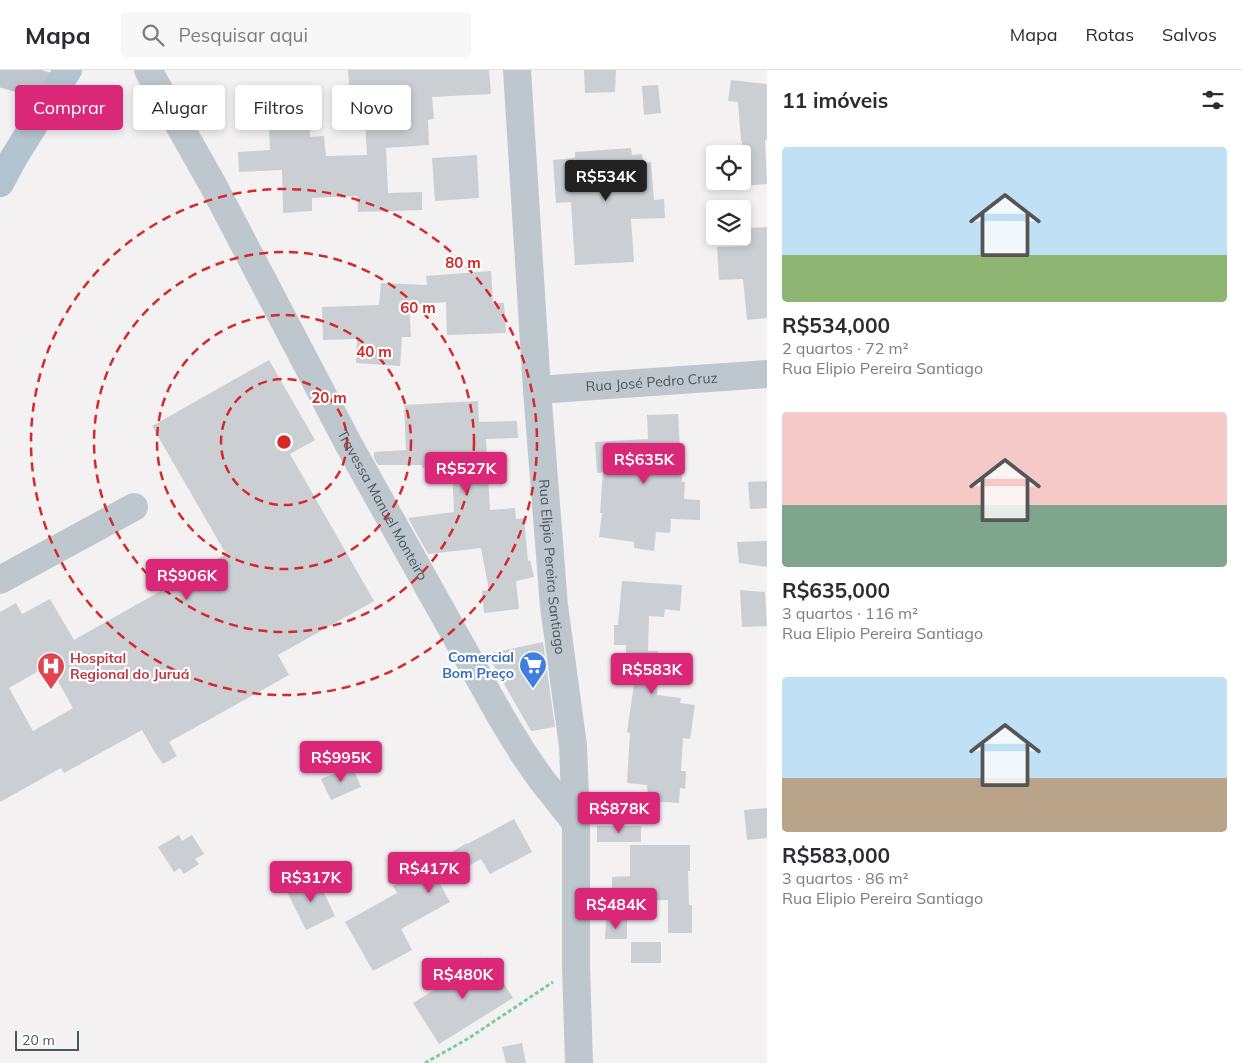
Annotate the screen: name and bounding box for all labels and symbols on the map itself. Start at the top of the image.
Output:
pin: R$534K [565,160,647,202]
text: 80 m [445,253,481,272]
text: 60 m [400,298,436,317]
text: 40 m [356,342,392,361]
street label: Rua José Pedro Cruz [585,368,718,396]
text: 20 m [311,388,347,407]
street label: Travessa Manuel Monteiro [333,426,432,583]
centre of rings [275,433,293,451]
pin: R$635K [603,442,685,485]
pin: R$527K [425,452,507,494]
street label: Rua Elipio Pereira Santiago [535,478,569,656]
pin: R$906K [146,558,228,601]
place label: Comercial Bom Preço [442,648,514,682]
place label: Hospital Regional do Juruá [70,649,189,683]
supermarket icon: Comercial Bom Preço [518,650,548,689]
hospital icon: Hospital Regional do Juruá [36,651,66,690]
pin: R$583K [611,652,693,695]
pin: R$995K [300,740,382,783]
pin: R$878K [578,792,660,834]
pin: R$417K [388,852,470,894]
pin: R$317K [270,860,352,903]
pin: R$484K [575,888,657,930]
pin: R$480K [422,958,504,1000]
scale bar [15,1028,79,1051]

